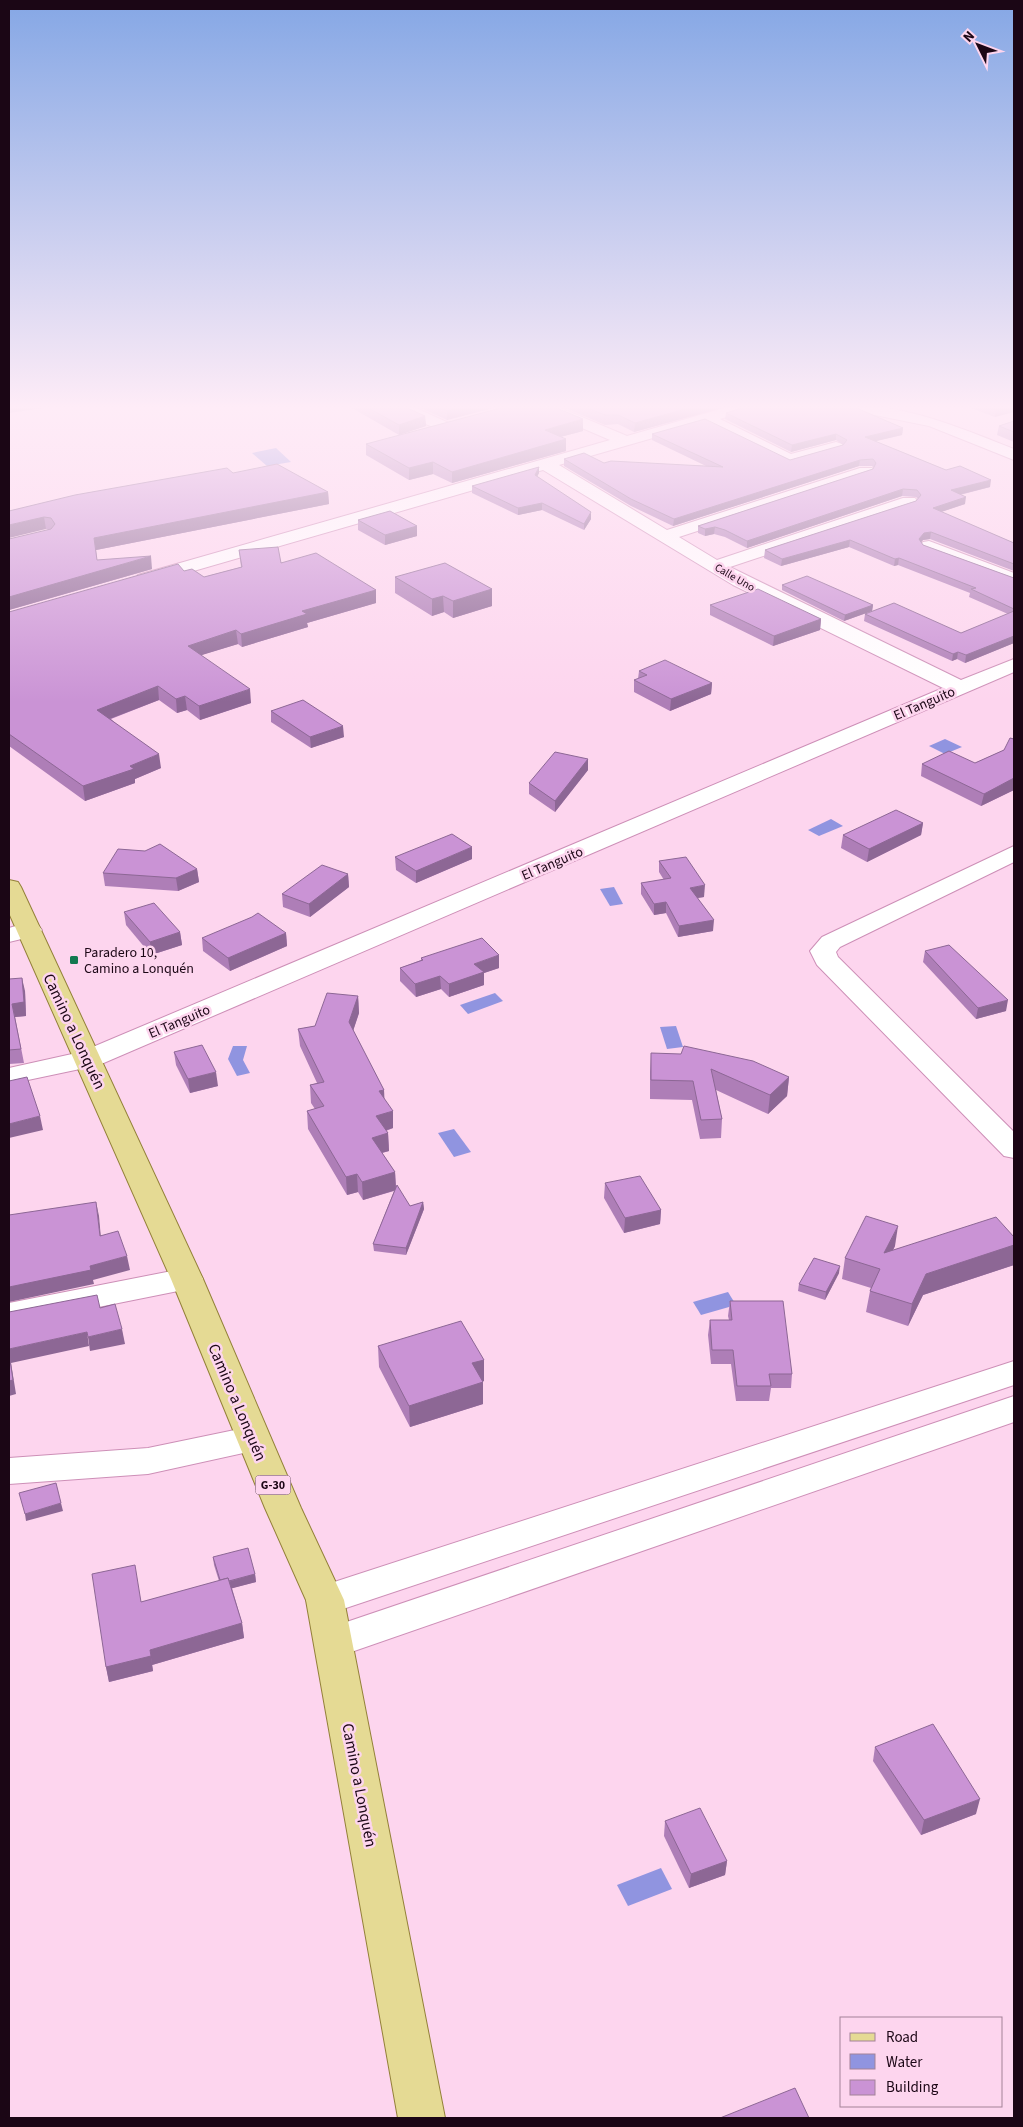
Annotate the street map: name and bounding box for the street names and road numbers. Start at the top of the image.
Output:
street label: Calle Uno [712,560,758,595]
street label: El Tanguito [890,682,958,726]
street label: El Tanguito [518,842,586,886]
street label: Camino a Lonquén [38,970,111,1093]
street label: El Tanguito [145,1000,213,1044]
street label: Camino a Lonquén [202,1340,272,1464]
road number: G-30 [256,1476,290,1494]
street label: Camino a Lonquén [336,1721,382,1849]

